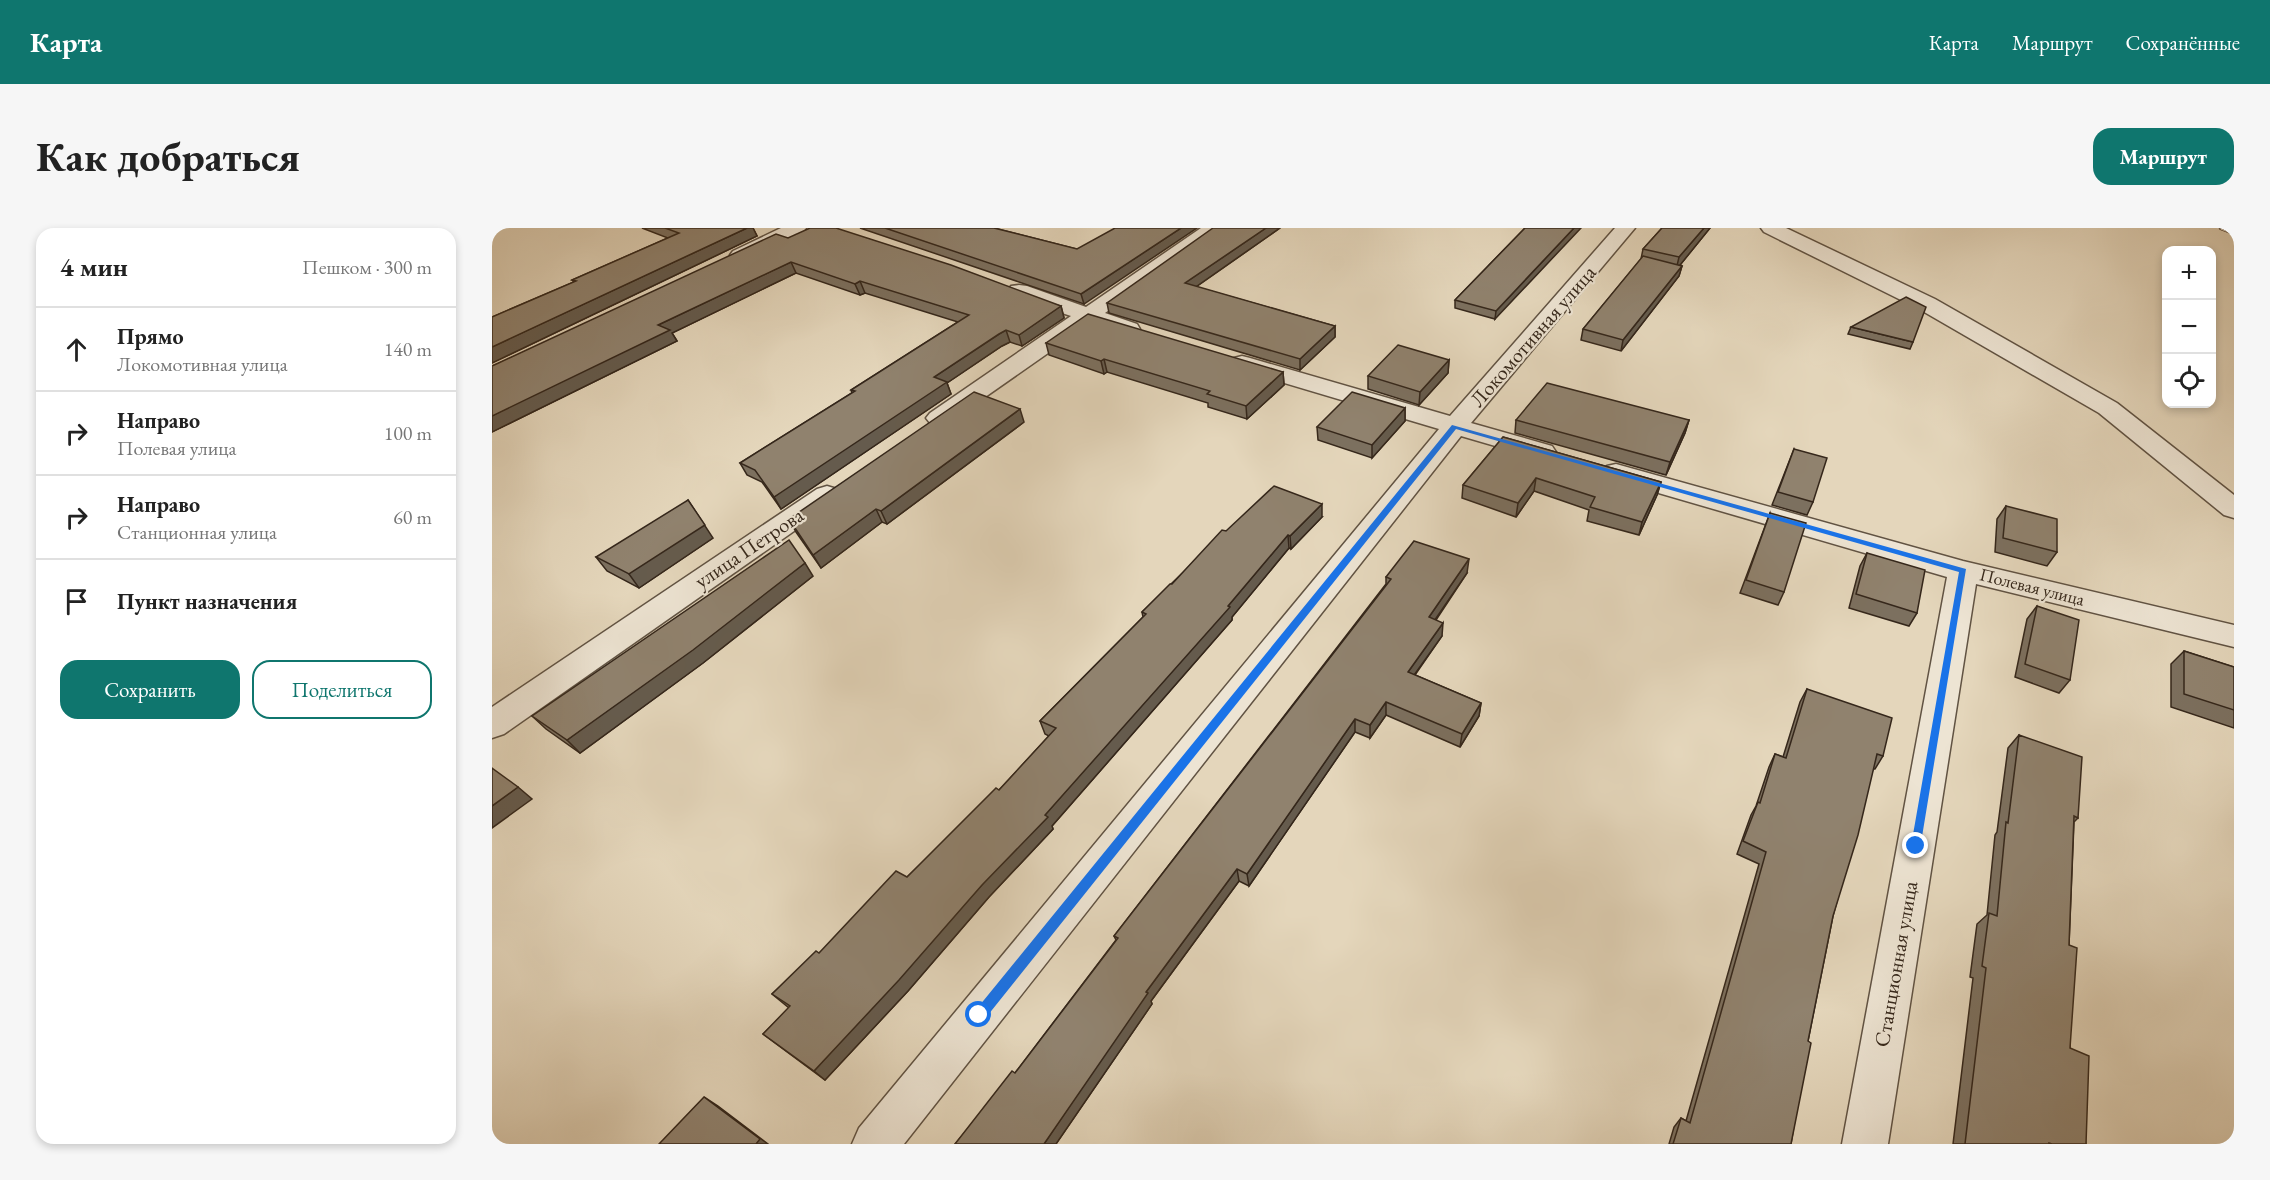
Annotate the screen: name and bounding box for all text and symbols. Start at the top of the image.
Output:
text: Карта [30,24,102,60]
text: Карта [1929,29,1979,56]
text: Маршрут [2012,29,2093,56]
text: Сохранённые [2126,29,2240,56]
button: Маршрут [2093,128,2234,185]
text: Как добраться [36,129,300,184]
map controls [2162,246,2216,408]
button: + [2162,246,2216,300]
text: 4 мин [60,250,128,284]
text: Пешком · 300 m [302,254,432,280]
street label: Локомотивная улица [1464,259,1602,412]
button: − [2162,300,2216,354]
text: Прямо [117,322,184,351]
icon: ahead [60,333,93,366]
text: 140 m [384,336,432,362]
text: Локомотивная улица [117,351,288,377]
button: locate [2162,354,2216,408]
text: Направо [117,406,200,435]
icon: right [60,417,93,450]
text: 100 m [384,420,432,446]
text: Полевая улица [117,435,236,461]
text: Направо [117,490,200,519]
icon: right [60,501,93,534]
street label: улица Петрова [689,501,809,594]
text: 60 m [393,504,432,530]
text: Станционная улица [117,519,277,545]
street label: Полевая улица [1977,562,2088,611]
icon: arrive [60,585,93,618]
text: Пункт назначения [117,587,297,616]
button: Сохранить [60,660,240,719]
button: Поделиться [252,660,432,719]
route end [1902,832,1928,858]
street label: Станционная улица [1868,878,1923,1049]
route start [965,1001,991,1027]

